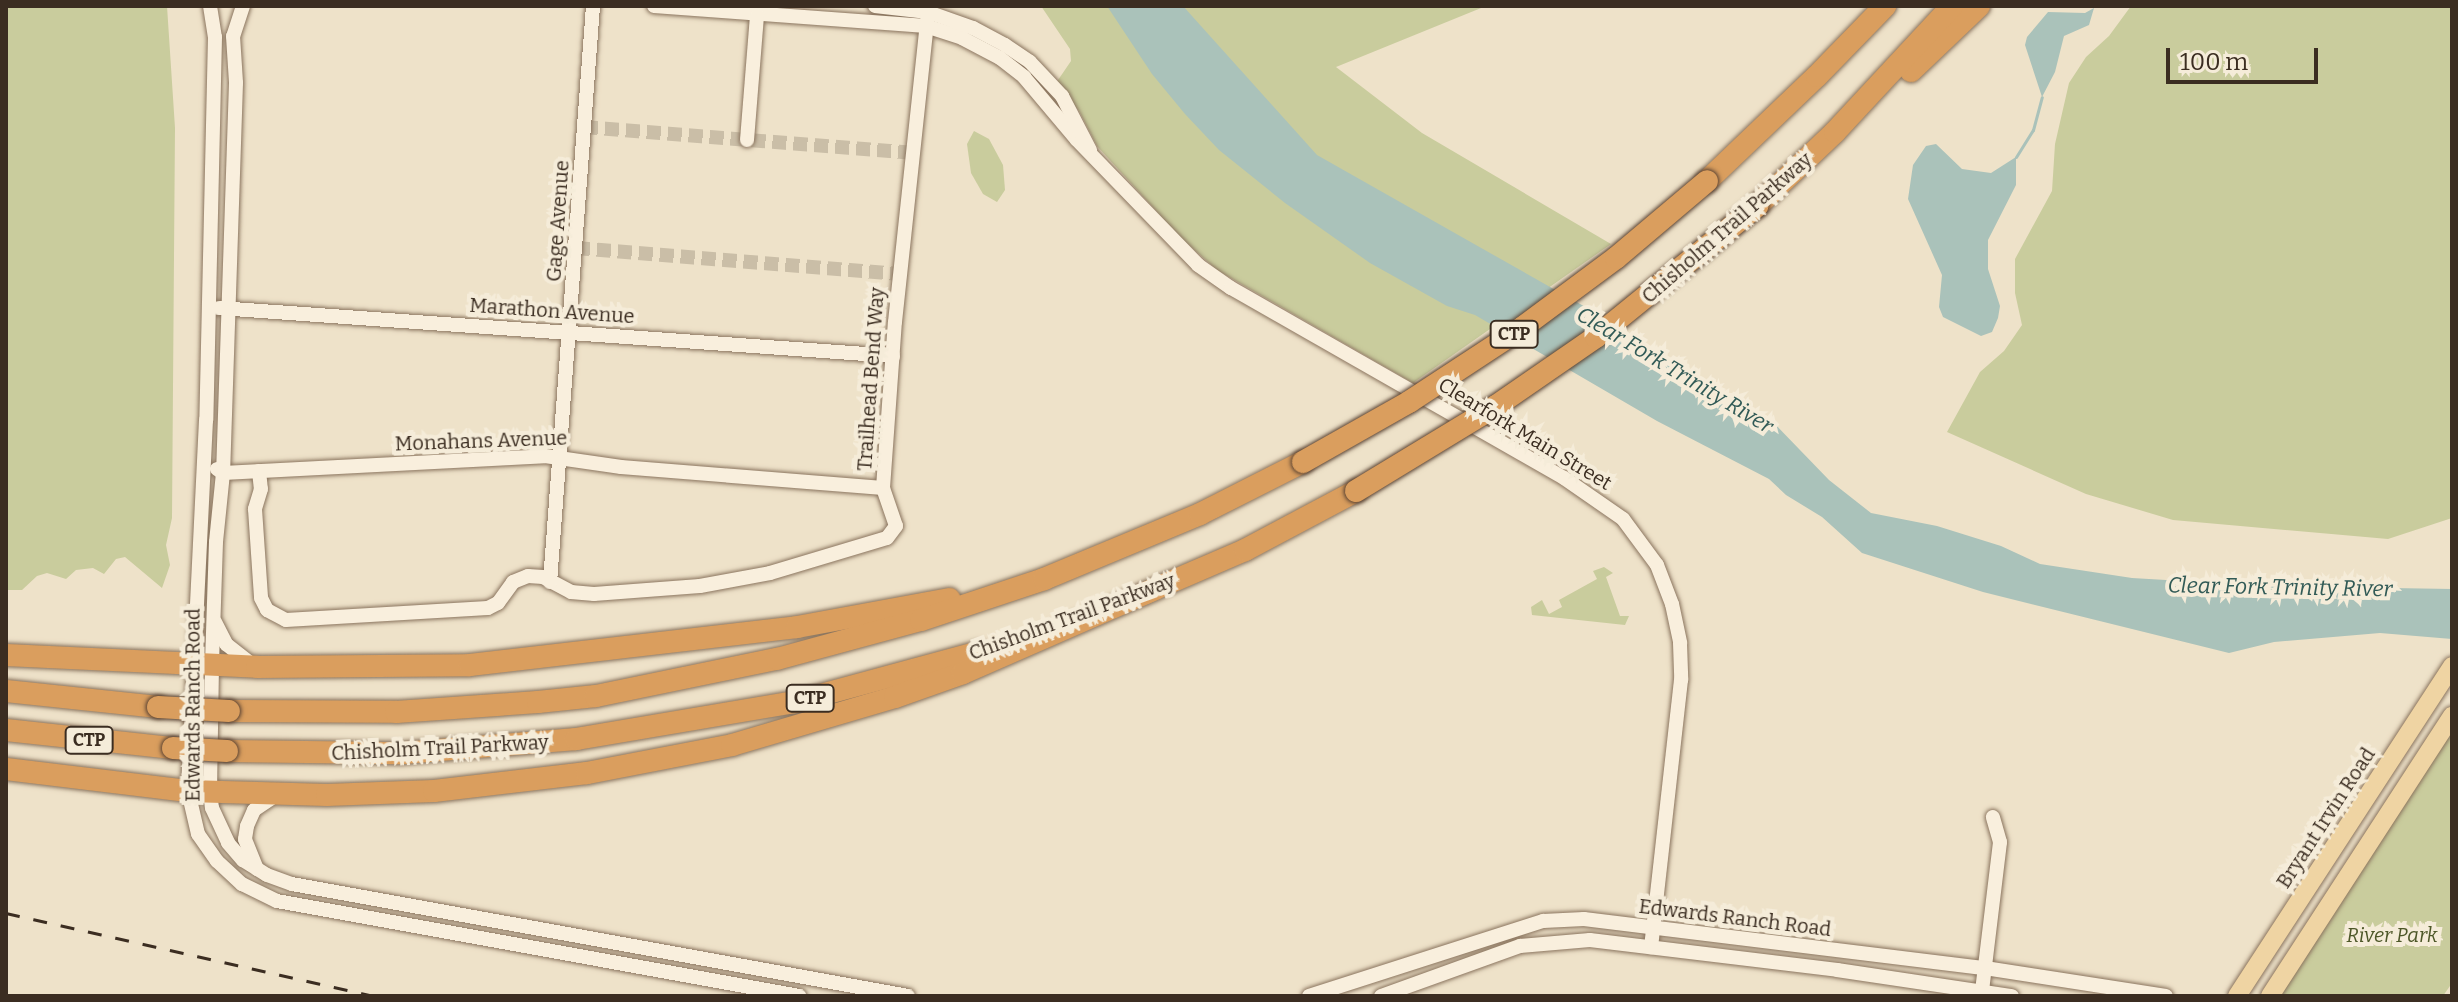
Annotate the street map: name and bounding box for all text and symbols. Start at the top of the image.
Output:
scale bar [2170,32,2322,82]
text: 100 m [2180,48,2248,76]
street label: Chisholm Trail Parkway [1637,148,1817,308]
street label: Gage Avenue [542,160,574,282]
street label: Trailhead Bend Way [853,286,889,472]
street label: Marathon Avenue [469,293,635,329]
water label: Clear Fork Trinity River [1572,301,1778,439]
road number: CTP [1488,320,1540,348]
street label: Clearfork Main Street [1434,373,1616,495]
street label: Monahans Avenue [394,426,568,456]
street label: Chisholm Trail Parkway [966,569,1178,665]
water label: Clear Fork Trinity River [2167,572,2393,602]
street label: Edwards Ranch Road [181,608,205,802]
road number: CTP [784,684,836,712]
road number: CTP [63,726,115,754]
street label: Chisholm Trail Parkway [331,730,549,766]
street label: Bryant Irvin Road [2272,743,2380,893]
street label: Edwards Ranch Road [1637,894,1833,942]
park label: River Park [2346,923,2438,947]

